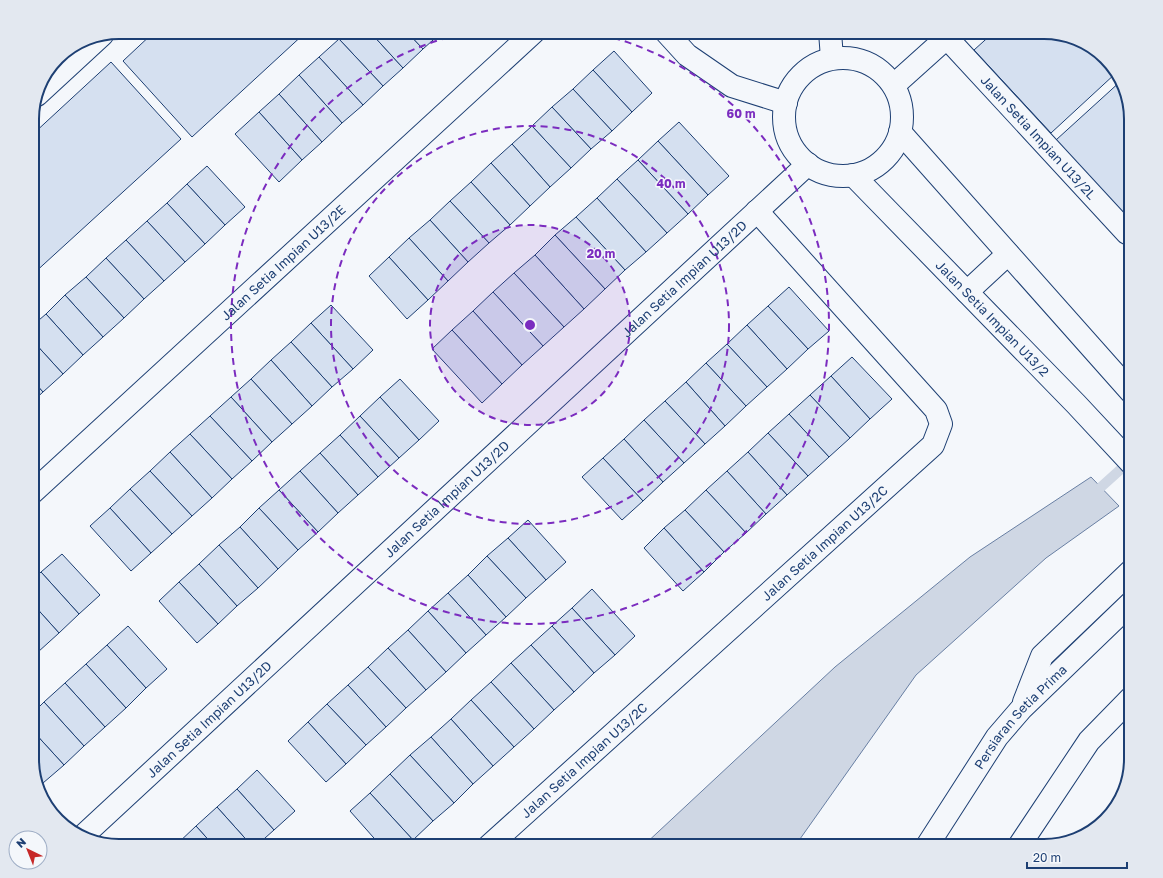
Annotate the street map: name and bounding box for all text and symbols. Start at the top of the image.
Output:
street label: Jalan Setia Impian U13/2L [977,72,1100,203]
text: 60 m [727,106,755,121]
text: 40 m [657,176,685,191]
street label: Jalan Setia Impian U13/2E [218,201,349,324]
street label: Jalan Setia Impian U13/2D [618,217,750,340]
text: 20 m [587,246,615,261]
street label: Jalan Setia Impian U13/2 [933,257,1052,380]
centre of rings [523,318,537,332]
street label: Jalan Setia Impian U13/2D [381,437,512,561]
street label: Jalan Setia Impian U13/2C [758,482,891,604]
street label: Jalan Setia Impian U13/2D [143,657,275,781]
street label: Persiaran Setia Prima [971,661,1070,772]
street label: Jalan Setia Impian U13/2C [518,699,650,821]
north arrow [8,830,48,870]
text: N [13,835,28,850]
scale bar [1027,844,1127,870]
text: 20 m [1033,850,1061,865]

